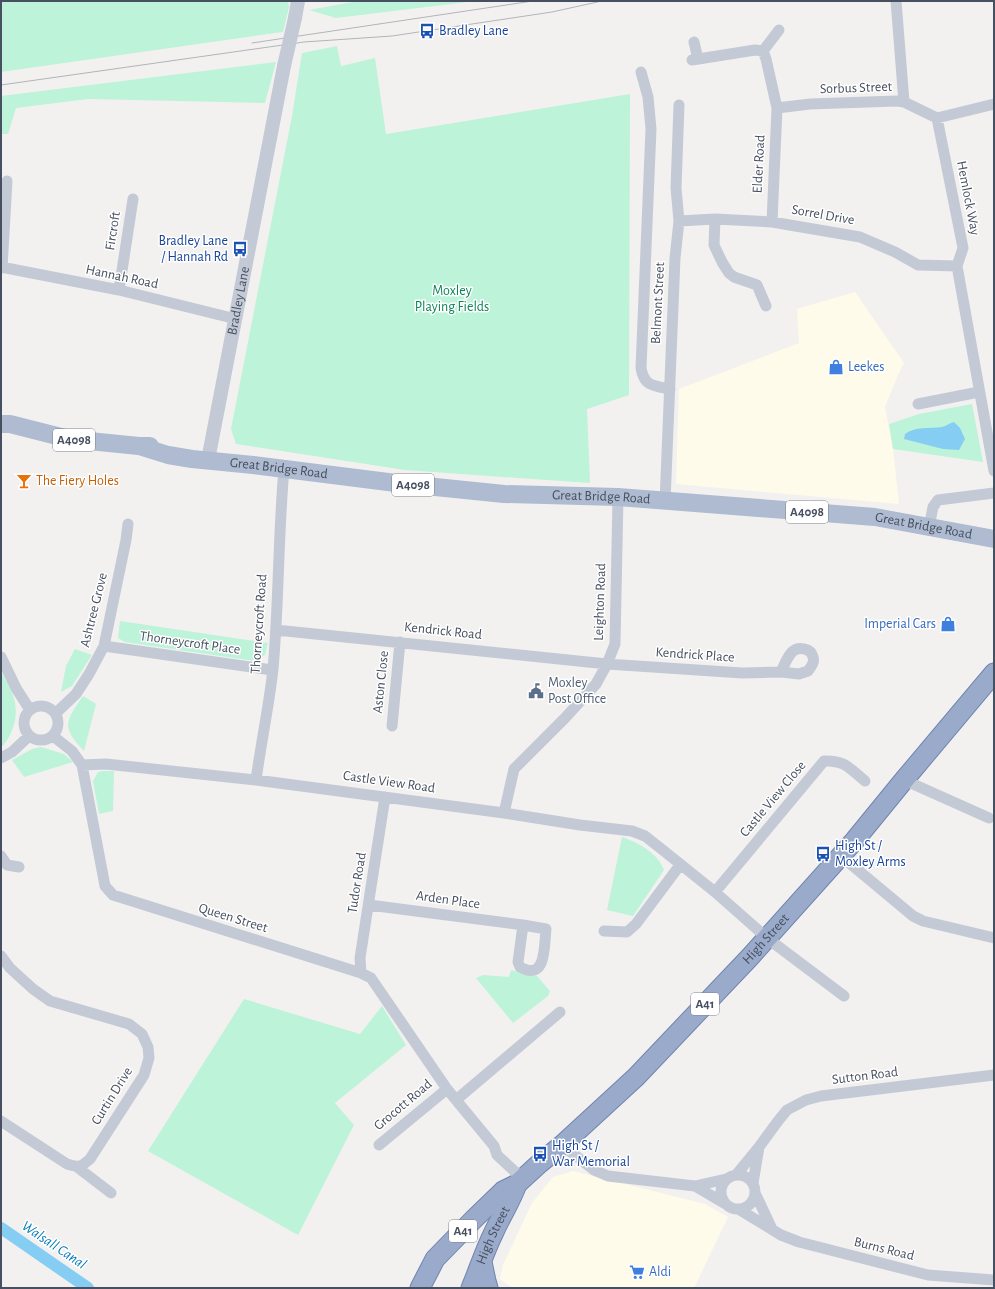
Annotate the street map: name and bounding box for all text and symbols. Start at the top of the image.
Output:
bus stop icon: Bradley Lane [418,22,436,40]
place label: Bradley Lane [439,24,509,38]
street label: Sorbus Street [820,80,893,96]
street label: Elder Road [750,134,768,194]
street label: Hemlock Way [954,160,982,236]
street label: Sorrel Drive [791,203,855,227]
street label: Fircroft [103,210,123,251]
place label: Bradley Lane / Hannah Rd [159,234,228,264]
bus stop icon: Bradley Lane / Hannah Rd [231,240,249,258]
street label: Belmont Street [649,261,667,344]
street label: Hannah Road [84,262,160,292]
street label: Bradley Lane [225,265,252,336]
park label: Moxley Playing Fields [415,284,489,314]
shop icon: Leekes [827,358,845,376]
place label: Leekes [848,360,884,374]
road number: A4098 [53,429,95,451]
street label: Great Bridge Road [229,456,329,481]
bar icon: The Fiery Holes [15,472,33,490]
place label: The Fiery Holes [36,474,119,488]
road number: A4098 [392,474,434,496]
street label: Great Bridge Road [552,488,651,507]
road number: A4098 [786,501,828,523]
street label: Great Bridge Road [874,510,973,542]
street label: Leighton Road [592,563,608,641]
street label: Ashtree Grove [78,571,110,649]
street label: Thorneycroft Road [249,574,269,674]
shop icon: Imperial Cars [939,615,957,633]
place label: Imperial Cars [864,617,936,631]
street label: Kendrick Road [403,620,483,642]
street label: Thorneycroft Place [139,629,241,657]
street label: Kendrick Place [655,645,735,665]
street label: Aston Close [371,650,391,714]
place label: Moxley Post Office [548,676,606,706]
public building icon: Moxley Post Office [527,682,545,700]
street label: Castle View Close [737,758,809,840]
street label: Castle View Road [342,769,436,795]
place label: High St / Moxley Arms [835,839,906,869]
bus stop icon: High St / Moxley Arms [814,845,832,863]
street label: Tudor Road [345,851,369,915]
street label: Arden Place [415,889,481,911]
street label: Queen Street [197,901,270,935]
street label: High Street [740,911,792,967]
road number: A41 [691,993,719,1015]
street label: Curtin Drive [89,1065,135,1127]
street label: Sutton Road [831,1065,899,1087]
street label: Grocott Road [371,1077,435,1133]
place label: High St / War Memorial [552,1139,630,1169]
bus stop icon: High St / War Memorial [531,1145,549,1163]
street label: High Street [474,1204,513,1267]
water label: Walsall Canal [19,1218,89,1272]
road number: A41 [449,1220,477,1242]
street label: Burns Road [852,1235,916,1263]
supermarket icon: Aldi [628,1263,646,1281]
place label: Aldi [649,1265,671,1279]

